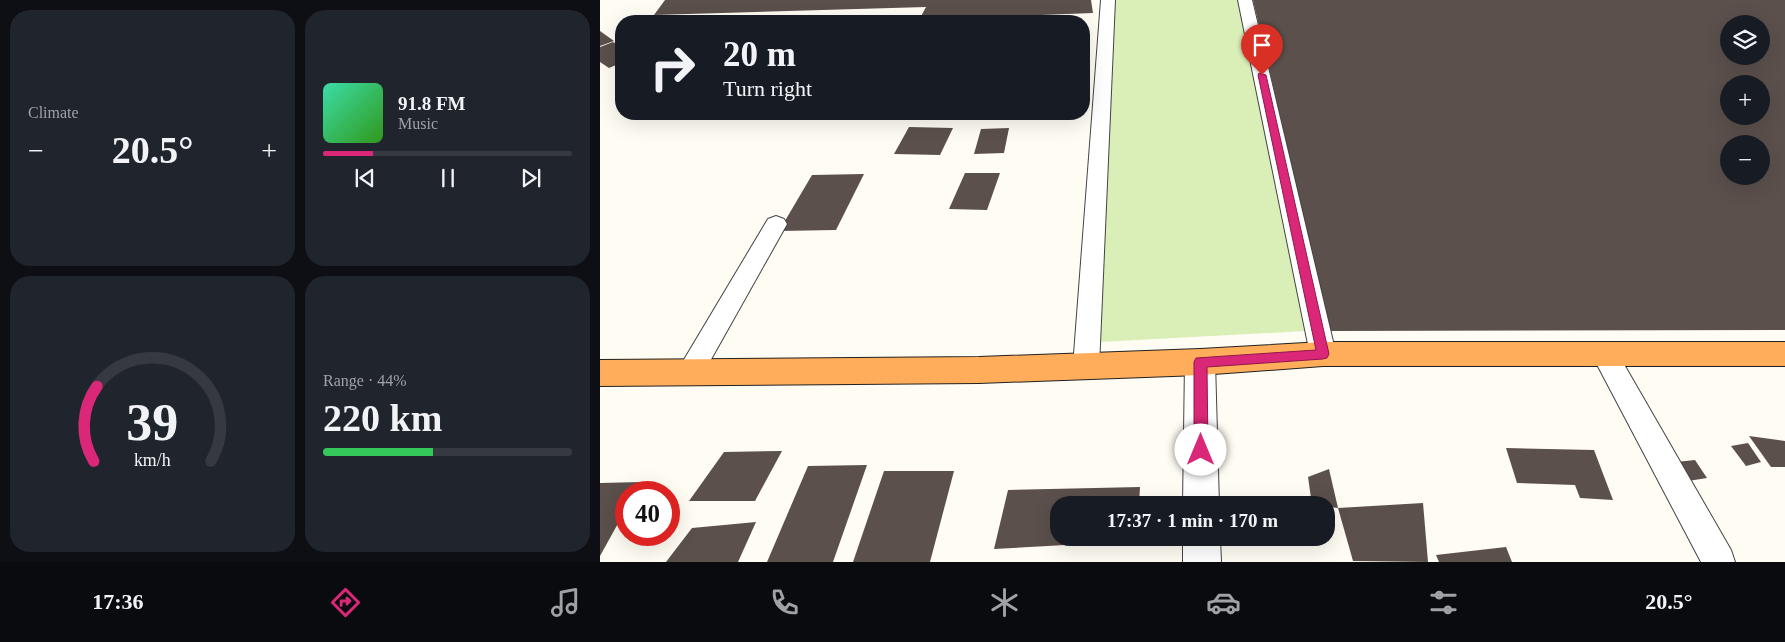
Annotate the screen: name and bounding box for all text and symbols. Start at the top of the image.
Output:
map controls [1720,15,1770,185]
button: layers [1720,15,1770,65]
pin [1241,24,1283,75]
icon: arrive [1248,31,1276,59]
icon: right [640,35,705,100]
text: 20 m [723,35,796,74]
button: + [1720,75,1770,125]
text: Turn right [723,76,812,101]
text: 91.8 FM [398,93,466,114]
text: Climate [28,104,79,121]
text: Music [398,115,438,132]
text: 20.5° [112,129,193,171]
text: − [28,135,44,166]
text: + [261,135,277,166]
button: − [1720,135,1770,185]
icon: previous [351,164,379,192]
icon: pause [434,164,462,192]
icon: next [517,164,545,192]
text: Range · 44% [323,372,407,389]
text: 39 [127,394,179,451]
text: 220 km [323,397,442,439]
position arrow [1174,423,1226,475]
text: km/h [134,450,171,470]
speed limit sign: 40 [615,481,680,546]
text: 17:37 · 1 min · 170 m [1107,510,1278,531]
icon: directions [328,585,363,620]
icon: music [548,585,583,620]
icon: phone [767,585,802,620]
icon: climate [987,585,1022,620]
icon: car [1206,585,1241,620]
icon: filters [1426,585,1461,620]
text: 17:36 [92,589,144,614]
text: 20.5° [1645,589,1693,614]

